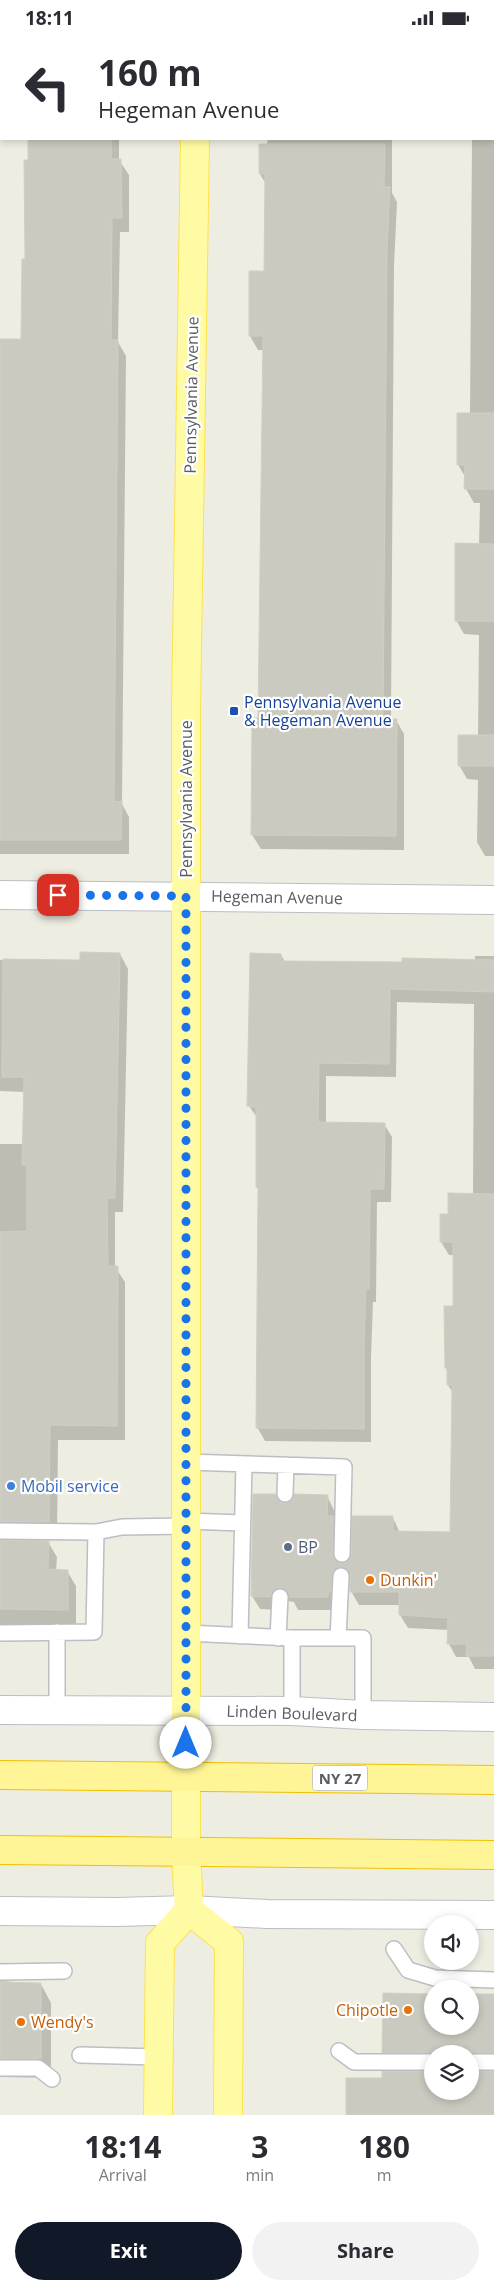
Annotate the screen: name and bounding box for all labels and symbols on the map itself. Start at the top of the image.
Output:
street label: Pennsylvania Avenue [179,316,203,474]
place label: Pennsylvania Avenue & Hegeman Avenue [244,691,401,731]
marker: Pennsylvania Avenue & Hegeman Avenue [228,705,240,717]
street label: Pennsylvania Avenue [175,720,197,878]
pin [37,874,79,916]
street label: Hegeman Avenue [211,885,343,909]
place label: Mobil service [21,1475,119,1497]
marker: Mobil service [5,1480,17,1492]
place label: BP [298,1536,318,1558]
marker: BP [282,1541,294,1553]
place label: Dunkin' [380,1569,437,1591]
marker: Dunkin' [364,1574,376,1586]
street label: Linden Boulevard [226,1700,358,1726]
position arrow [159,1716,211,1768]
road number: NY 27 [312,1765,368,1791]
place label: Chipotle [336,1999,398,2021]
marker: Chipotle [402,2004,414,2016]
place label: Wendy's [31,2011,94,2033]
marker: Wendy's [15,2016,27,2028]

